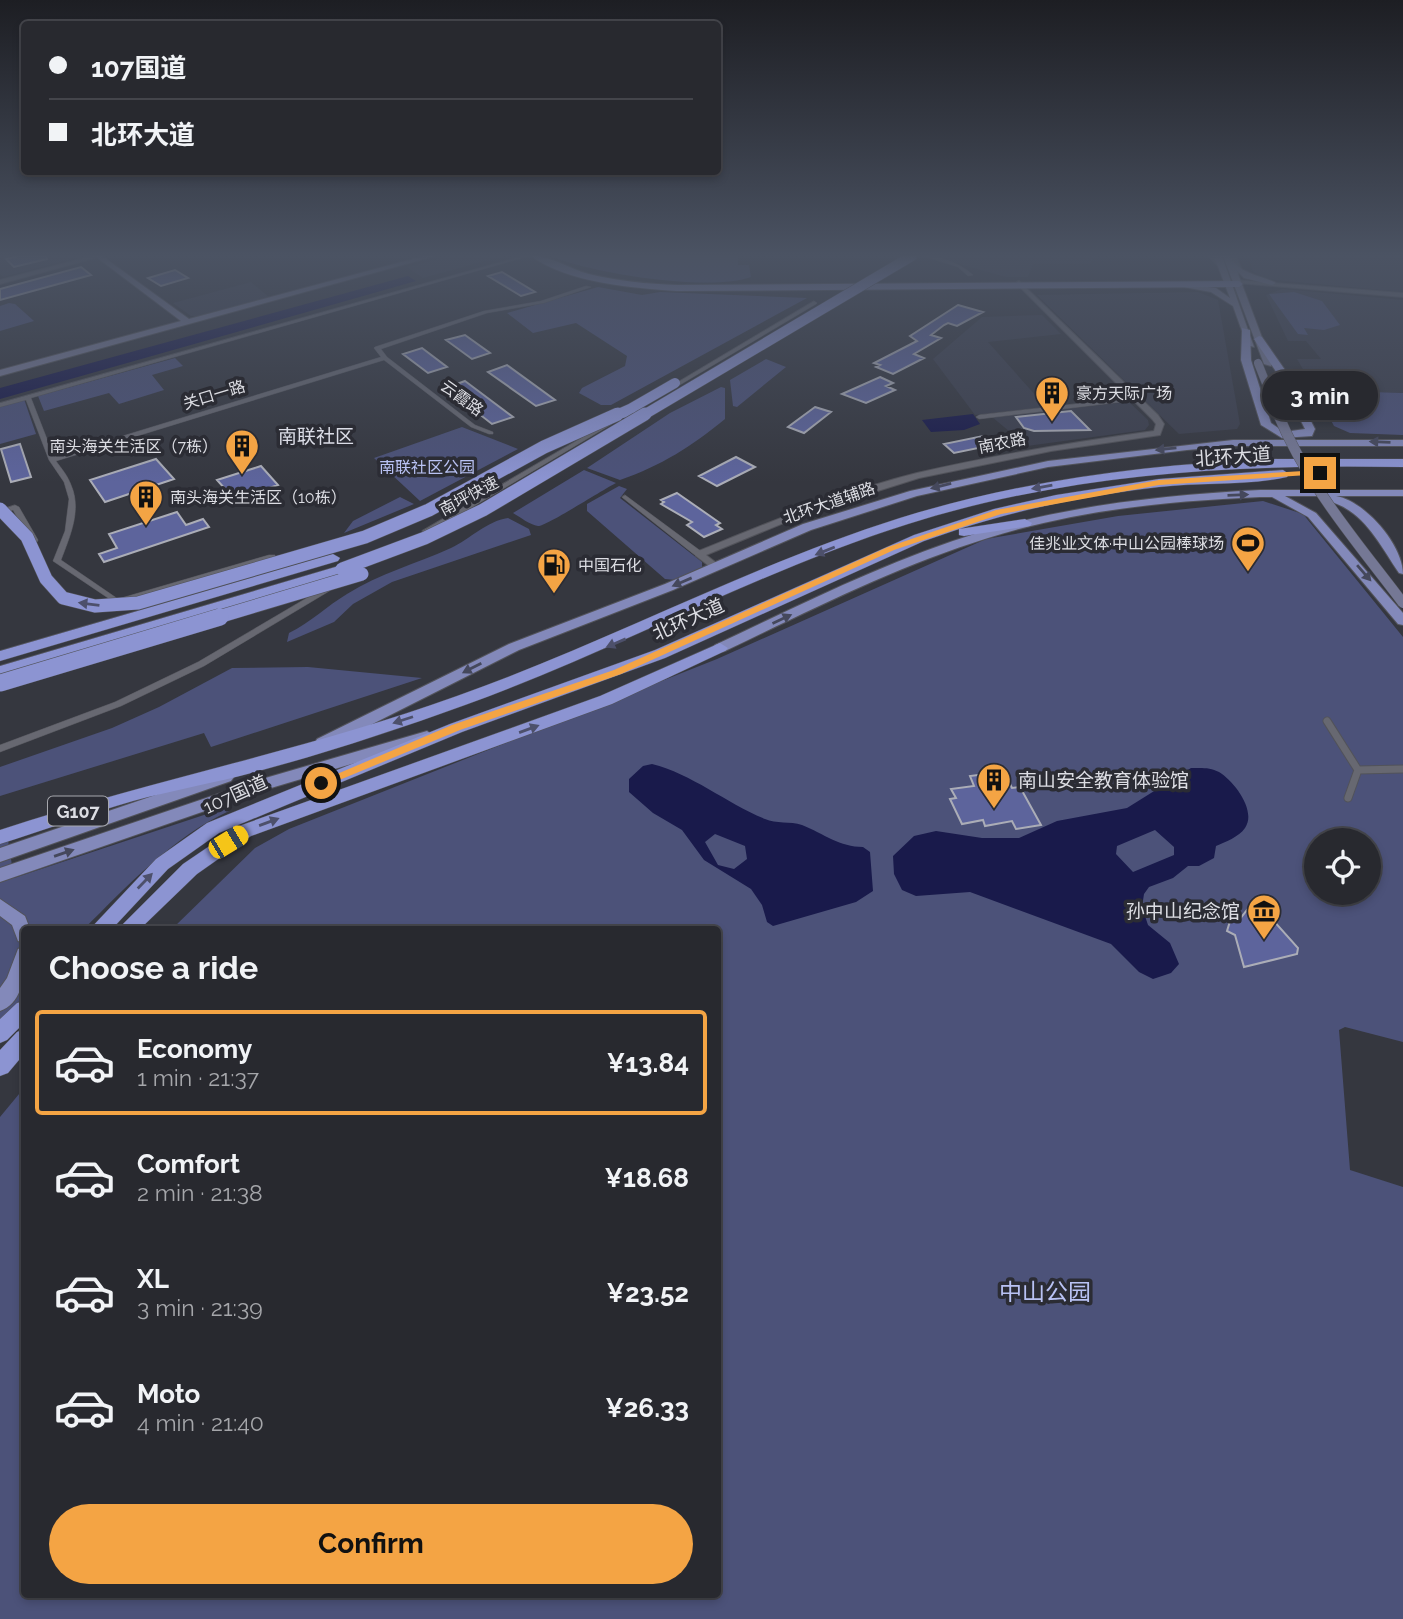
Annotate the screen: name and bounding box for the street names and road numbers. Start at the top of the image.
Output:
street label: 云霞路 [437,376,487,420]
street label: 关口一路 [181,377,247,413]
street label: 南农路 [977,429,1027,457]
street label: 北环大道 [1194,442,1272,470]
street label: 南坪快速 [436,473,502,519]
street label: 北环大道辅路 [781,478,877,528]
street label: 北环大道 [649,593,727,645]
street label: 107国道 [200,770,270,818]
road number: G107 [48,796,108,826]

